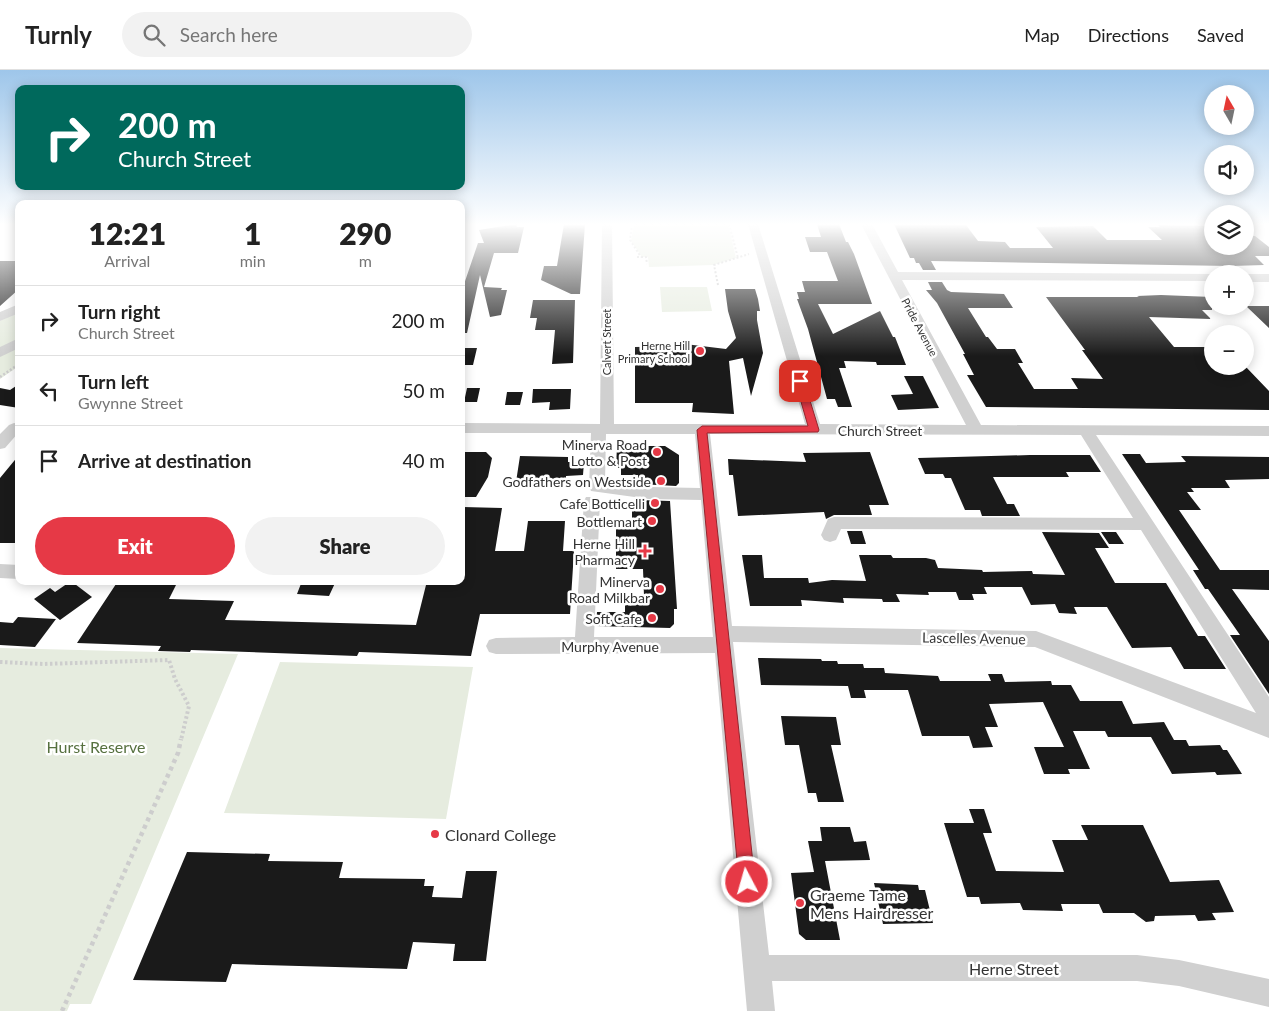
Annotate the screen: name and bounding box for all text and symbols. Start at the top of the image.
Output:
search box [122,12,472,57]
text: Turnly [25,20,92,49]
icon: search [140,21,168,49]
text: Search here [180,23,278,46]
text: Map [1024,24,1060,46]
text: Directions [1088,24,1169,46]
text: Saved [1197,24,1244,46]
north arrow [1204,85,1254,135]
map controls [1204,85,1254,375]
text: 200 m [118,103,217,145]
icon: right [35,105,100,170]
text: Church Street [118,145,251,172]
button: sound [1204,145,1254,195]
button: layers [1204,205,1254,255]
text: 12:21 [89,215,166,251]
text: 1 [244,215,261,251]
text: 290 [339,215,391,251]
text: Arrival [104,251,150,270]
text: min [240,251,266,270]
text: m [359,251,372,270]
button: + [1204,265,1254,315]
street label: Pride Avenue [899,296,941,358]
text: Turn right [78,300,160,323]
icon: right [35,307,63,335]
text: 200 m [391,309,445,332]
street label: Calvert Street [600,309,613,375]
text: Church Street [78,323,175,342]
button: − [1204,325,1254,375]
place label: Herne Hill Primary School [618,339,690,365]
marker: Herne Hill Primary School [694,345,706,357]
pin [779,360,821,402]
icon: arrive [786,367,814,395]
text: Turn left [78,370,149,393]
icon: left [35,377,63,405]
text: 50 m [402,379,445,402]
text: Gwynne Street [78,393,183,412]
street label: Church Street [838,422,922,439]
place label: Minerva Road Lotto & Post [562,436,647,469]
marker: Minerva Road Lotto & Post [651,446,663,458]
icon: arrive [35,447,63,475]
text: Arrive at destination [78,449,251,472]
text: 40 m [402,449,445,472]
place label: Godfathers on Westside [502,473,651,490]
marker: Godfathers on Westside [655,475,667,487]
place label: Cafe Botticelli [559,495,645,512]
marker: Cafe Botticelli [649,497,661,509]
place label: Bottlemart [576,513,642,530]
marker: Bottlemart [646,515,658,527]
button: Exit [35,517,235,575]
button: Share [245,517,445,575]
place label: Herne Hill Pharmacy [573,535,636,568]
marker: Herne Hill Pharmacy [639,545,651,557]
place label: Minerva Road Milkbar [569,573,650,606]
marker: Minerva Road Milkbar [654,583,666,595]
place label: Soft Cafe [585,610,642,627]
marker: Soft Cafe [646,612,658,624]
street label: Lascelles Avenue [922,629,1026,647]
street label: Murphy Avenue [561,638,659,655]
park label: Hurst Reserve [46,737,146,756]
place label: Clonard College [445,825,556,844]
marker: Clonard College [429,828,441,840]
position arrow [720,855,772,907]
place label: Graeme Tame Mens Hairdresser [810,885,933,922]
marker: Graeme Tame Mens Hairdresser [794,897,806,909]
street label: Herne Street [969,959,1059,978]

